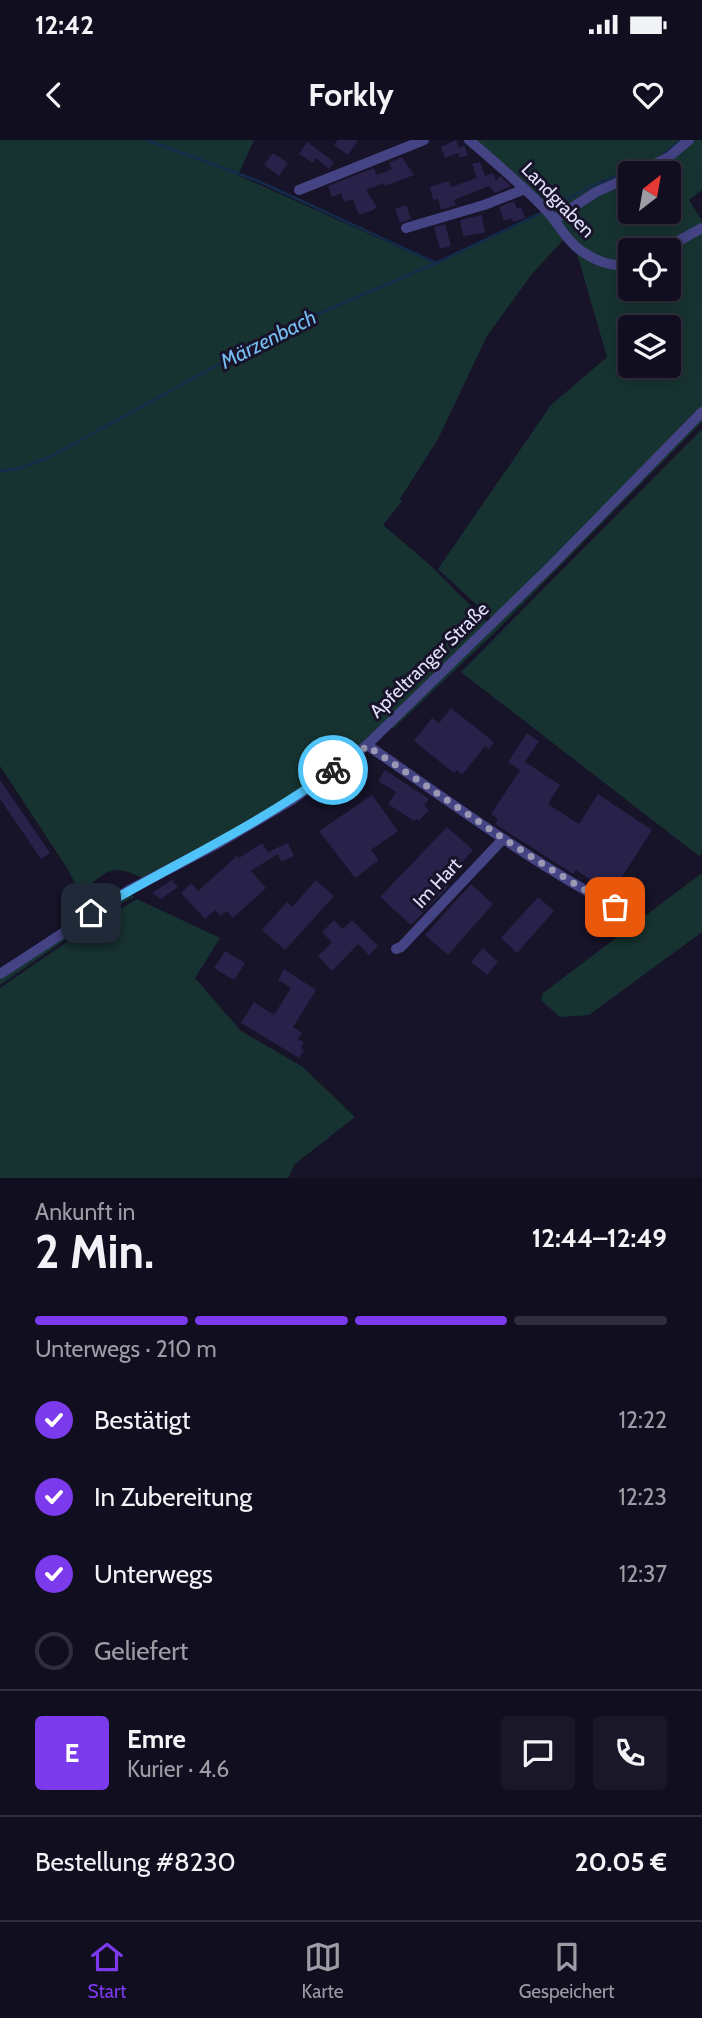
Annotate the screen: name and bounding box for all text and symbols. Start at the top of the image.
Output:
text: 12:42 [35,9,94,41]
text: Forkly [308,75,394,114]
icon: back [35,76,73,114]
icon: heart [629,76,667,114]
street label: Landgraben [517,158,599,242]
north arrow [618,161,681,224]
map controls [618,161,681,378]
button: locate [618,238,681,301]
water label: Märzenbach [215,304,320,374]
button: layers [618,315,681,378]
street label: Apfeltranger Straße [365,597,494,723]
courier [298,735,368,805]
icon: bike [314,751,352,789]
street label: Im Hart [408,853,466,913]
pin [585,877,645,937]
pin [61,883,121,943]
icon: bag [596,888,634,926]
icon: home [72,894,110,932]
text: Ankunft in [35,1198,135,1226]
text: 12:44–12:49 [532,1222,667,1254]
text: 2 Min. [35,1224,154,1280]
text: Unterwegs · 210 m [35,1335,217,1363]
icon: check [35,1401,73,1439]
text: Bestätigt [94,1404,191,1436]
text: 12:22 [619,1406,667,1434]
icon: check [35,1478,73,1516]
text: In Zubereitung [94,1481,252,1513]
text: 12:23 [618,1483,667,1511]
icon: check [35,1555,73,1593]
text: Unterwegs [94,1558,213,1590]
text: 12:37 [619,1560,667,1588]
text: Geliefert [94,1635,188,1667]
button: chat [501,1716,575,1790]
button: phone [593,1716,667,1790]
text: Emre [127,1723,186,1755]
text: E [65,1737,79,1769]
text: Kurier · 4.6 [127,1755,229,1783]
text: Bestellung #8230 [35,1846,236,1878]
text: 20.05 € [575,1846,667,1878]
tab: Start [88,1938,126,2003]
tab: Karte [302,1938,343,2003]
tab: Gespeichert [519,1938,614,2003]

